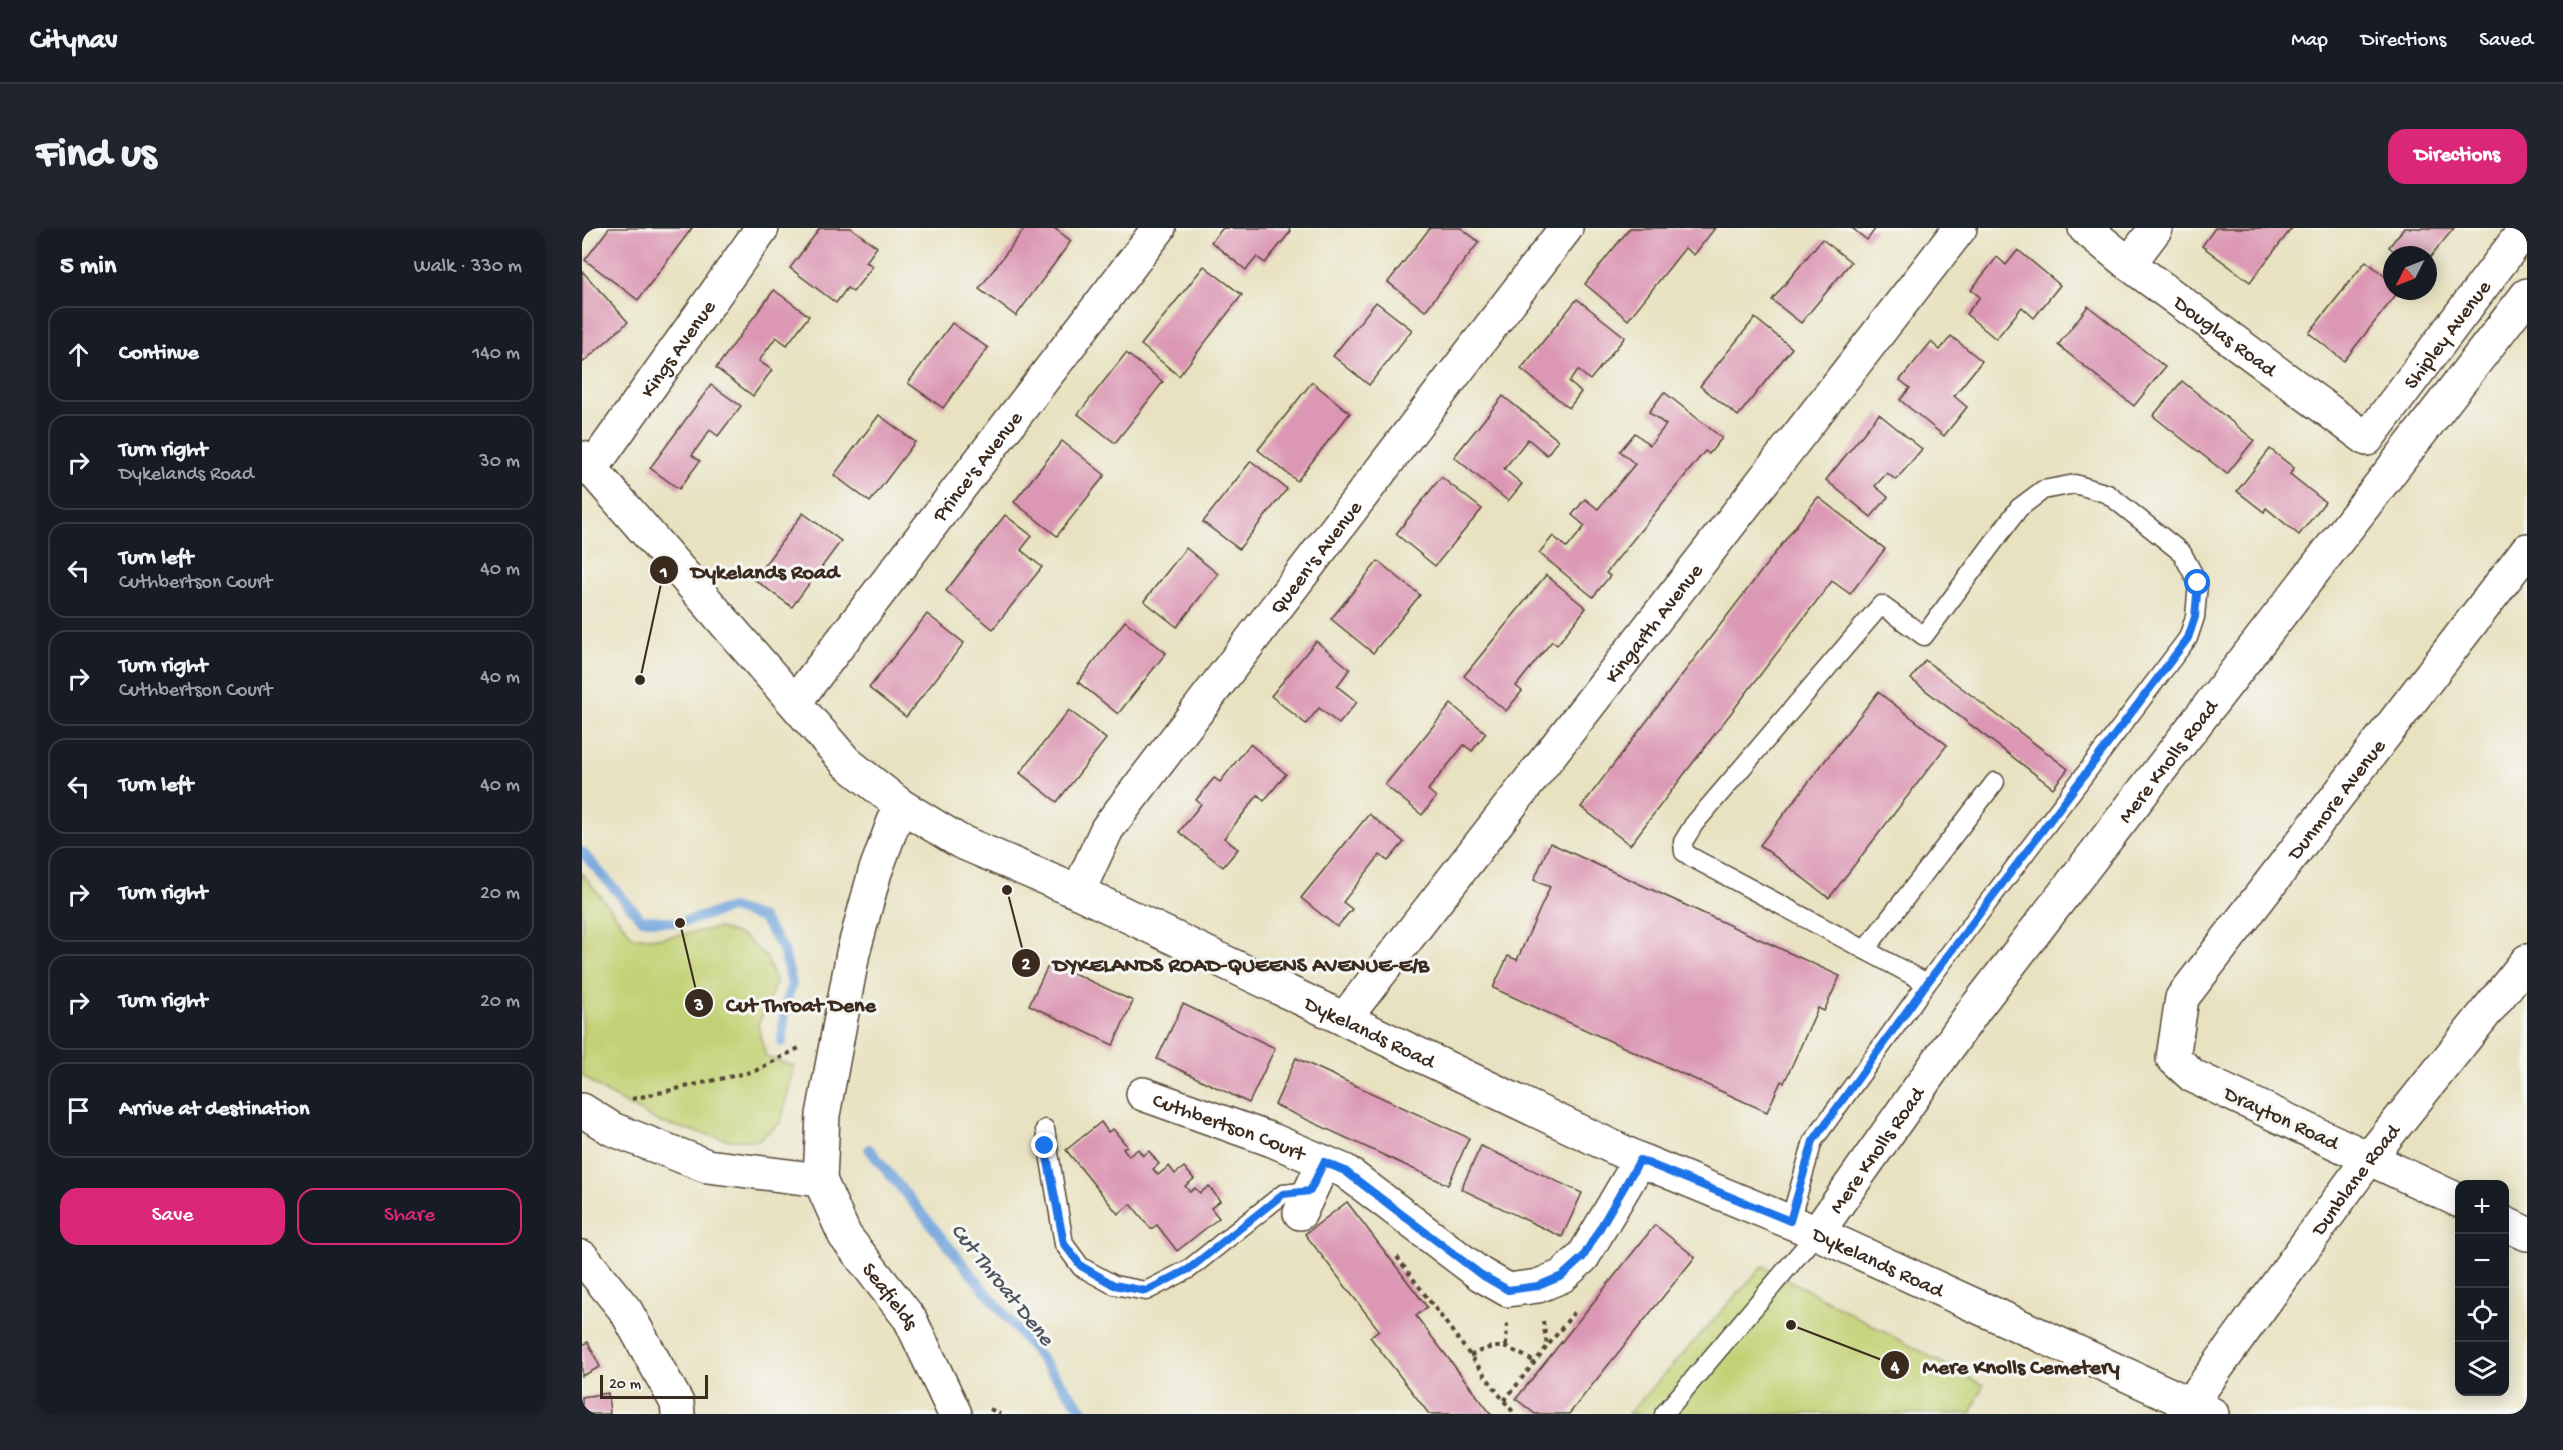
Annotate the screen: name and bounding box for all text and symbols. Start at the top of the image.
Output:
text: Citynav [30,25,118,58]
text: Map [2291,29,2328,54]
text: Directions [2361,29,2446,54]
text: Saved [2479,29,2533,54]
button: Directions [2388,129,2527,184]
text: Find us [36,132,156,181]
north arrow [2383,246,2437,300]
text: 5 min [60,252,116,283]
text: Walk · 330 m [414,256,522,279]
street label: Shipley Avenue [2400,276,2499,395]
street label: Douglas Road [2166,291,2281,385]
street label: Kings Avenue [637,295,724,404]
icon: ahead [62,338,95,371]
text: Continue [119,341,199,367]
text: 140 m [472,343,520,366]
street label: Prince's Avenue [928,407,1030,529]
text: Turn right [119,438,207,464]
icon: right [62,446,95,479]
text: 30 m [479,451,520,474]
text: Dykelands Road [119,464,254,487]
street label: Queen's Avenue [1266,496,1370,621]
text: Turn left [119,546,193,572]
callout: Dykelands Road [649,550,851,590]
icon: left [62,554,95,587]
text: 40 m [480,559,520,582]
street label: Kingarth Avenue [1601,559,1711,690]
text: Dykelands Road [689,561,841,587]
text: 1 [659,563,668,584]
route start [2184,569,2210,595]
text: Cuthbertson Court [119,572,272,595]
text: Turn right [119,654,207,680]
icon: right [62,662,95,695]
text: 40 m [480,667,520,690]
text: Cuthbertson Court [119,680,272,703]
street label: Mere Knolls Road [2114,695,2226,829]
street label: Dunmore Avenue [2283,734,2393,868]
icon: left [62,770,95,803]
text: Turn left [119,773,193,799]
text: 40 m [480,775,520,798]
icon: right [62,878,95,911]
text: Turn right [119,881,207,907]
text: 20 m [480,883,520,906]
callout: DYKELANDS ROAD-QUEENS AVENUE-E/B [1011,943,1441,983]
text: DYKELANDS ROAD-QUEENS AVENUE-E/B [1051,954,1431,980]
text: 2 [1022,955,1031,976]
callout: Cut Throat Dene [684,983,888,1023]
icon: right [62,986,95,1019]
text: Turn right [119,989,207,1015]
text: 20 m [480,991,520,1014]
street label: Dykelands Road [1298,992,1439,1077]
text: Cut Throat Dene [725,994,877,1020]
text: 3 [693,996,704,1017]
street label: Mere Knolls Road [1825,1082,1933,1220]
street label: Drayton Road [2218,1082,2343,1158]
street label: Cuthbertson Court [1149,1089,1310,1170]
icon: arrive [62,1094,95,1127]
text: Arrive at destination [119,1097,309,1123]
street label: Dunblane Road [2307,1119,2408,1243]
route end [1031,1132,1057,1158]
map controls [2455,1180,2509,1396]
button: + [2455,1180,2509,1234]
button: Save [60,1188,285,1245]
button: Share [297,1188,522,1245]
water label: Cut Throat Dene [944,1219,1059,1353]
street label: Dykelands Road [1806,1223,1948,1306]
button: − [2455,1234,2509,1288]
street label: Seafields [855,1259,923,1335]
button: locate [2455,1288,2509,1342]
button: layers [2455,1342,2509,1396]
callout: Mere Knolls Cemetery [1880,1345,2131,1385]
text: Mere Knolls Cemetery [1922,1356,2120,1382]
text: 4 [1890,1358,1900,1379]
scale bar [600,1372,708,1400]
text: 20 m [609,1376,641,1395]

